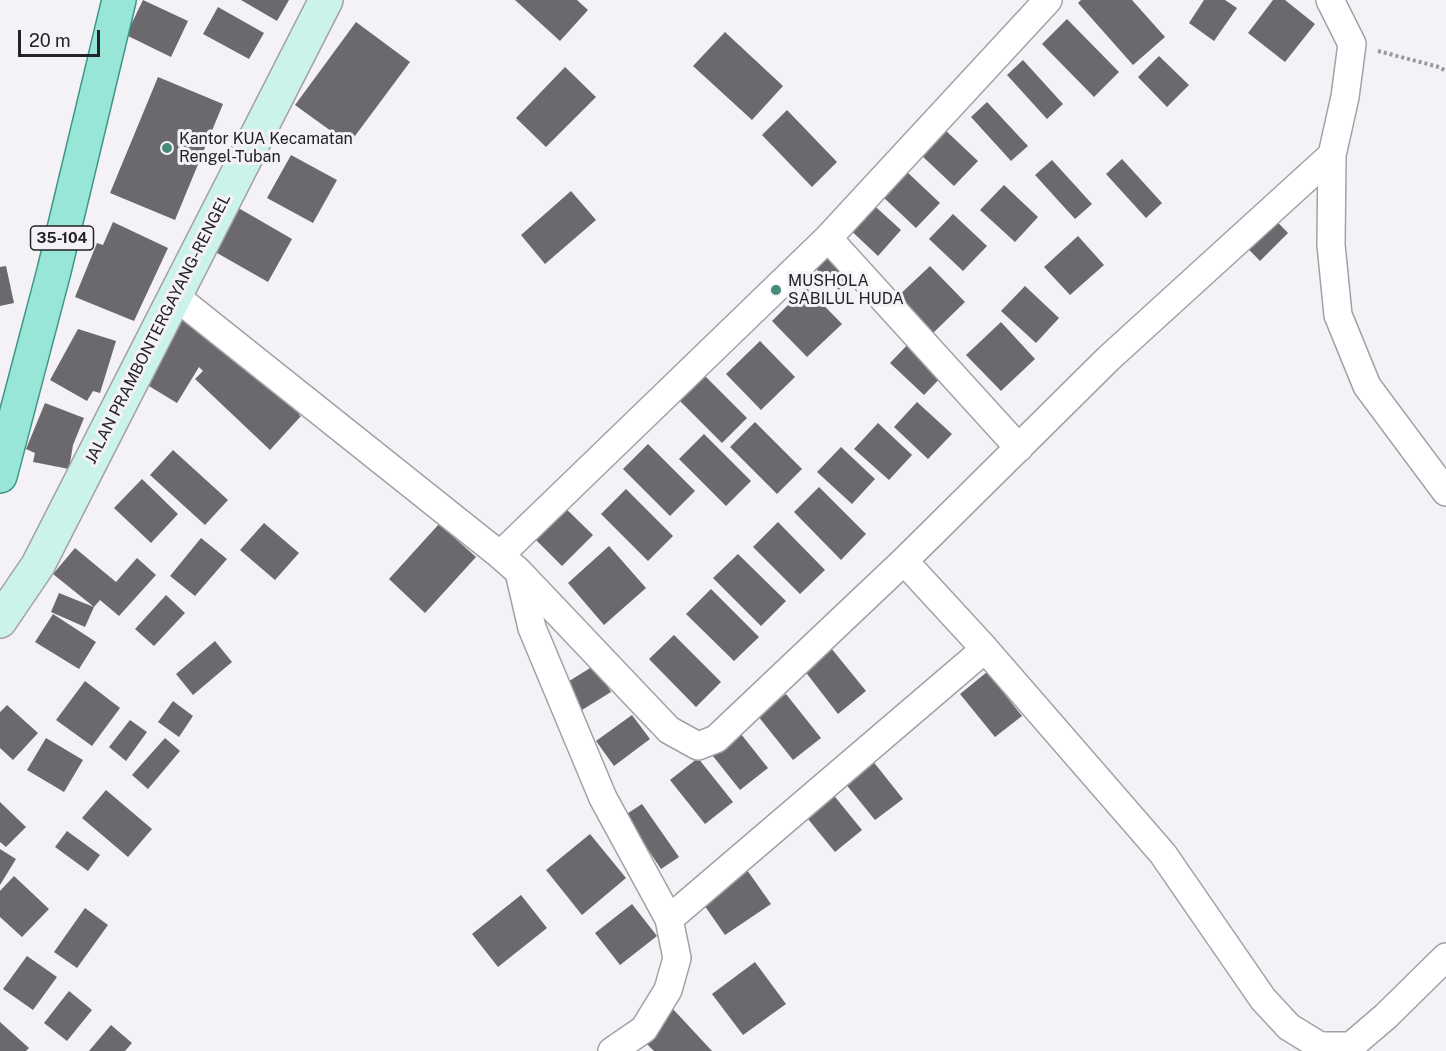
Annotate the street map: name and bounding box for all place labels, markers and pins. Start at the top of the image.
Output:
place label: Kantor KUA Kecamatan Rengel-Tuban [179,129,353,167]
marker: Kantor KUA Kecamatan Rengel-Tuban [160,141,174,155]
place label: MUSHOLA SABILUL HUDA [788,271,904,309]
marker: MUSHOLA SABILUL HUDA [769,283,783,297]

